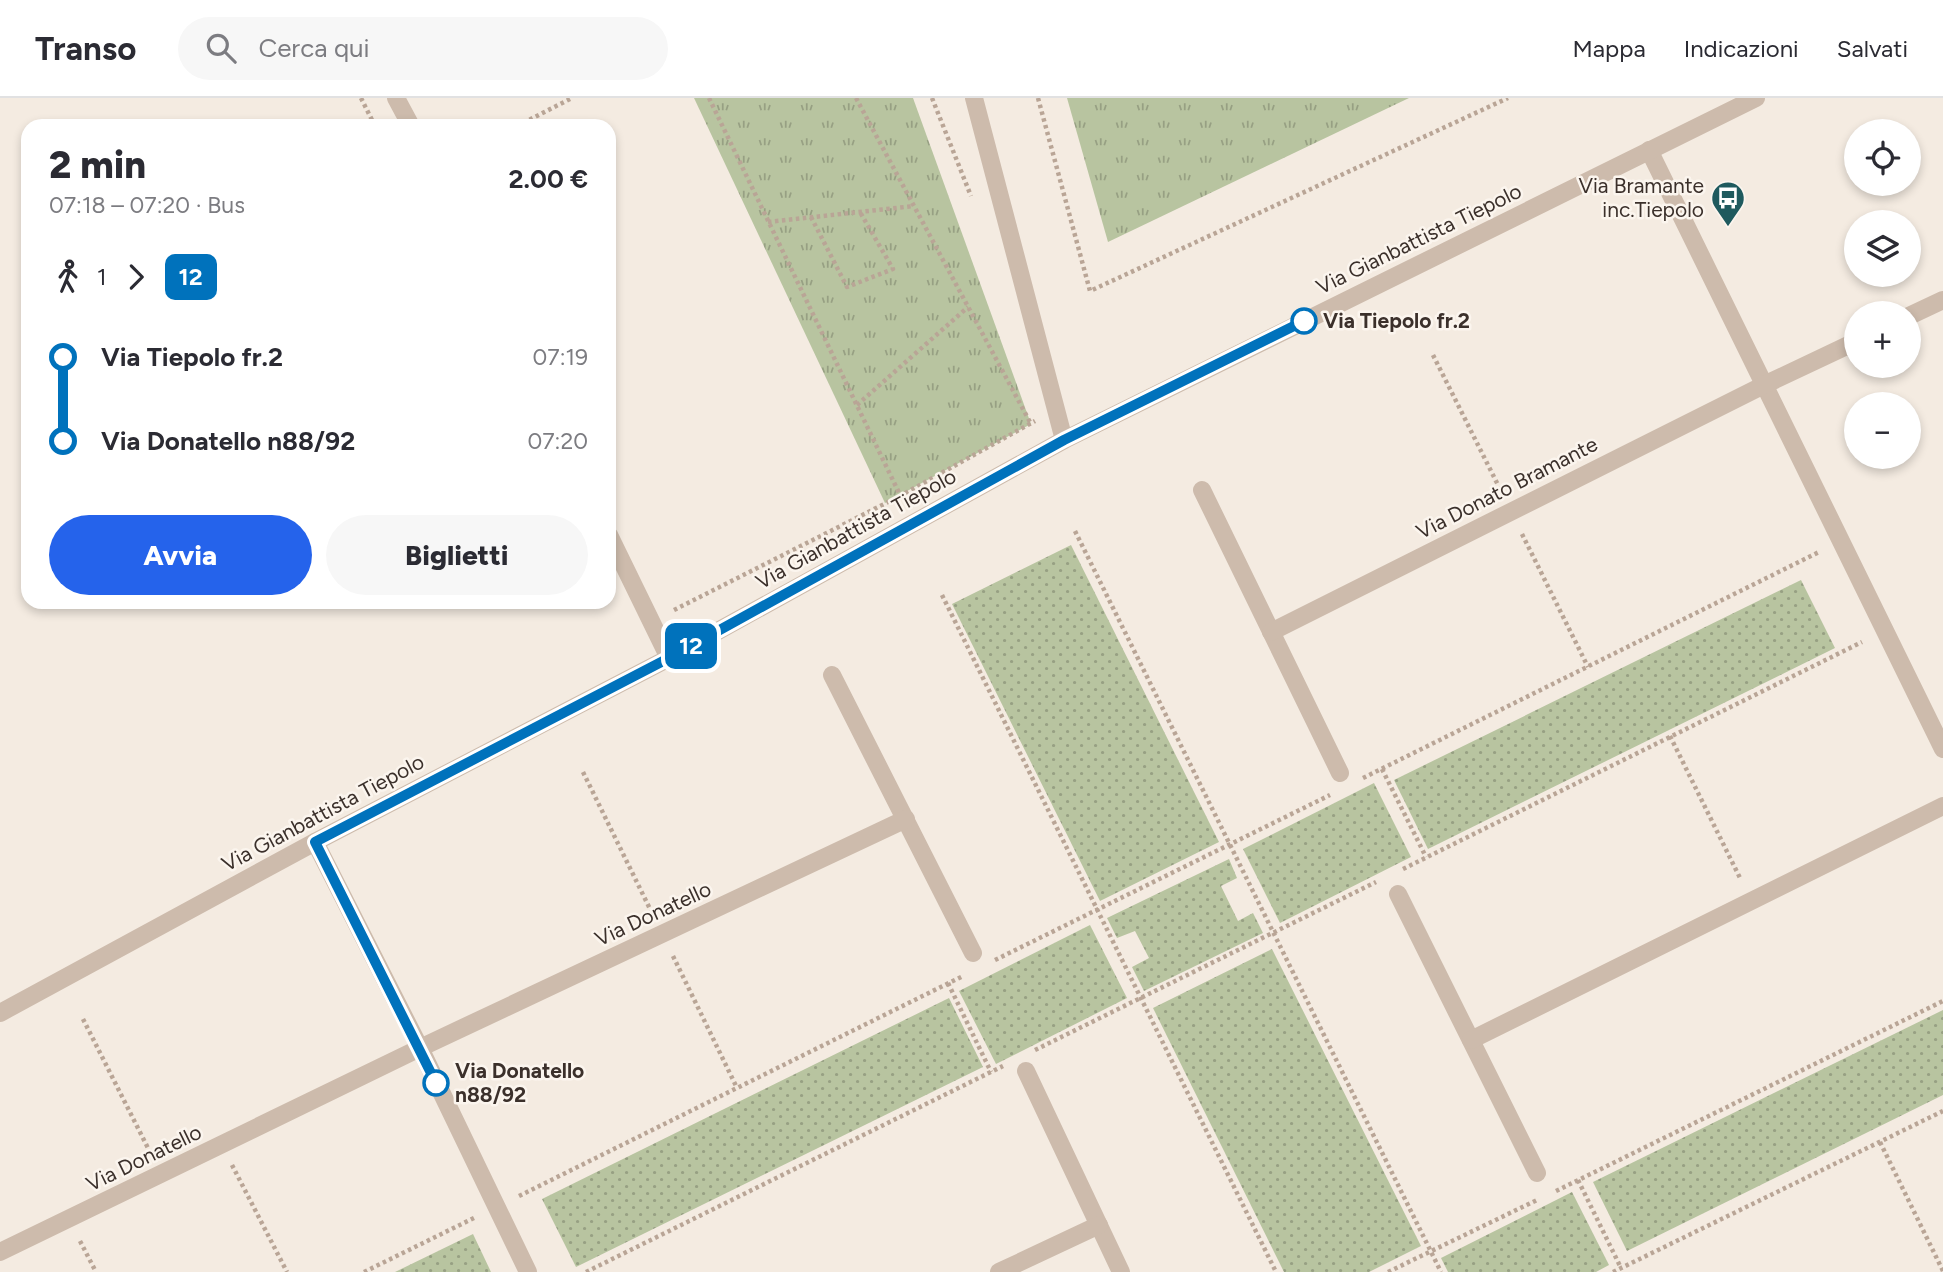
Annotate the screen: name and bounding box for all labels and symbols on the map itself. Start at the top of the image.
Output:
place label: Via Bramante inc.Tiepolo [1578,173,1704,222]
street label: Via Gianbattista Tiepolo [1312,178,1525,299]
bus stop icon: Via Bramante inc.Tiepolo [1709,179,1747,228]
marker: Via Tiepolo fr.2 [1291,308,1317,334]
place label: Via Tiepolo fr.2 [1323,308,1470,333]
street label: Via Donato Bramante [1412,431,1602,544]
street label: Via Gianbattista Tiepolo [751,463,960,594]
line badge: 12 [660,623,722,669]
street label: Via Gianbattista Tiepolo [217,749,428,876]
street label: Via Donatello [591,876,715,951]
place label: Via Donatello n88/92 [455,1058,584,1107]
marker: Via Donatello n88/92 [423,1070,449,1096]
street label: Via Donatello [82,1119,206,1196]

